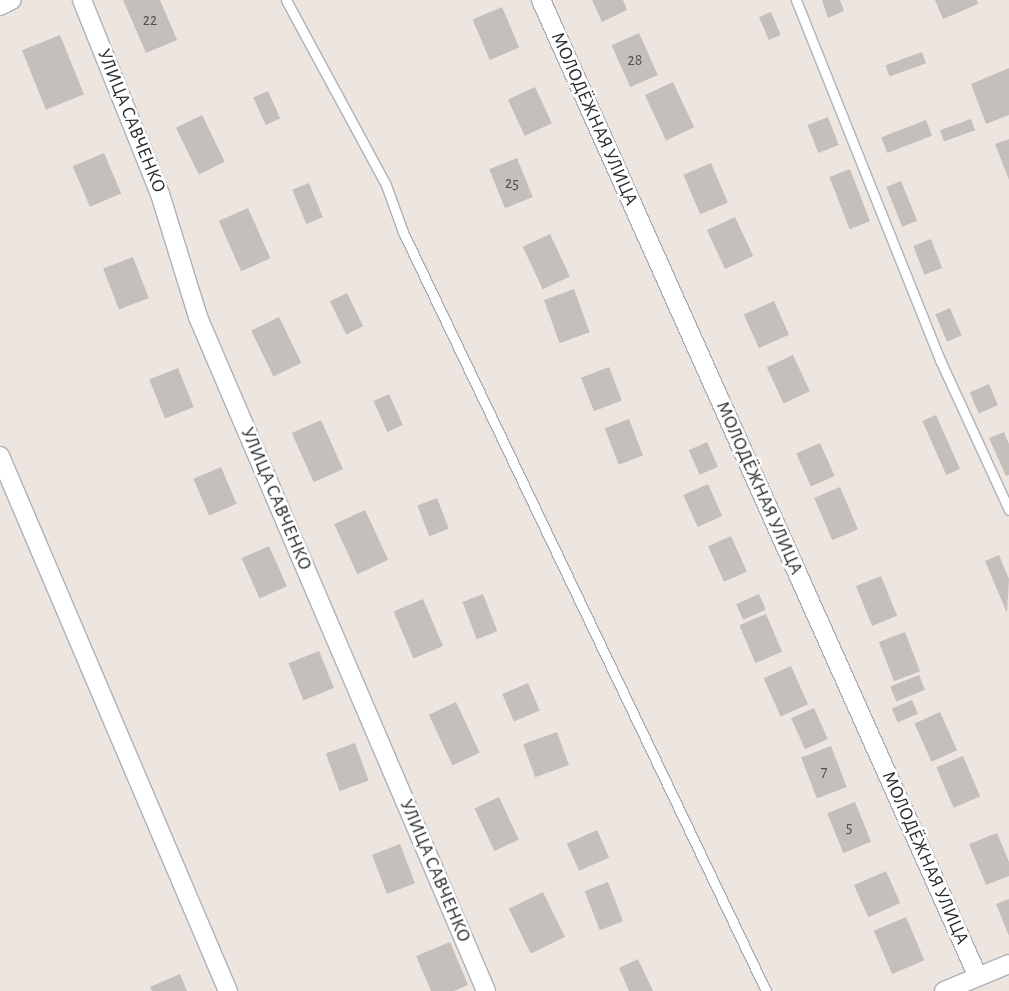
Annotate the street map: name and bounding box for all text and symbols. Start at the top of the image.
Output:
house number: 22 [143,10,157,30]
street label: МОЛОДЁЖНАЯ УЛИЦА [546,29,642,209]
street label: УЛИЦА САВЧЕНКО [92,46,170,196]
house number: 28 [628,50,642,70]
house number: 25 [505,173,519,193]
street label: МОЛОДЁЖНАЯ УЛИЦА [711,398,807,578]
street label: УЛИЦА САВЧЕНКО [236,424,316,574]
house number: 7 [821,762,827,782]
street label: МОЛОДЁЖНАЯ УЛИЦА [877,768,973,948]
street label: УЛИЦА САВЧЕНКО [395,796,475,946]
house number: 5 [846,817,852,837]

